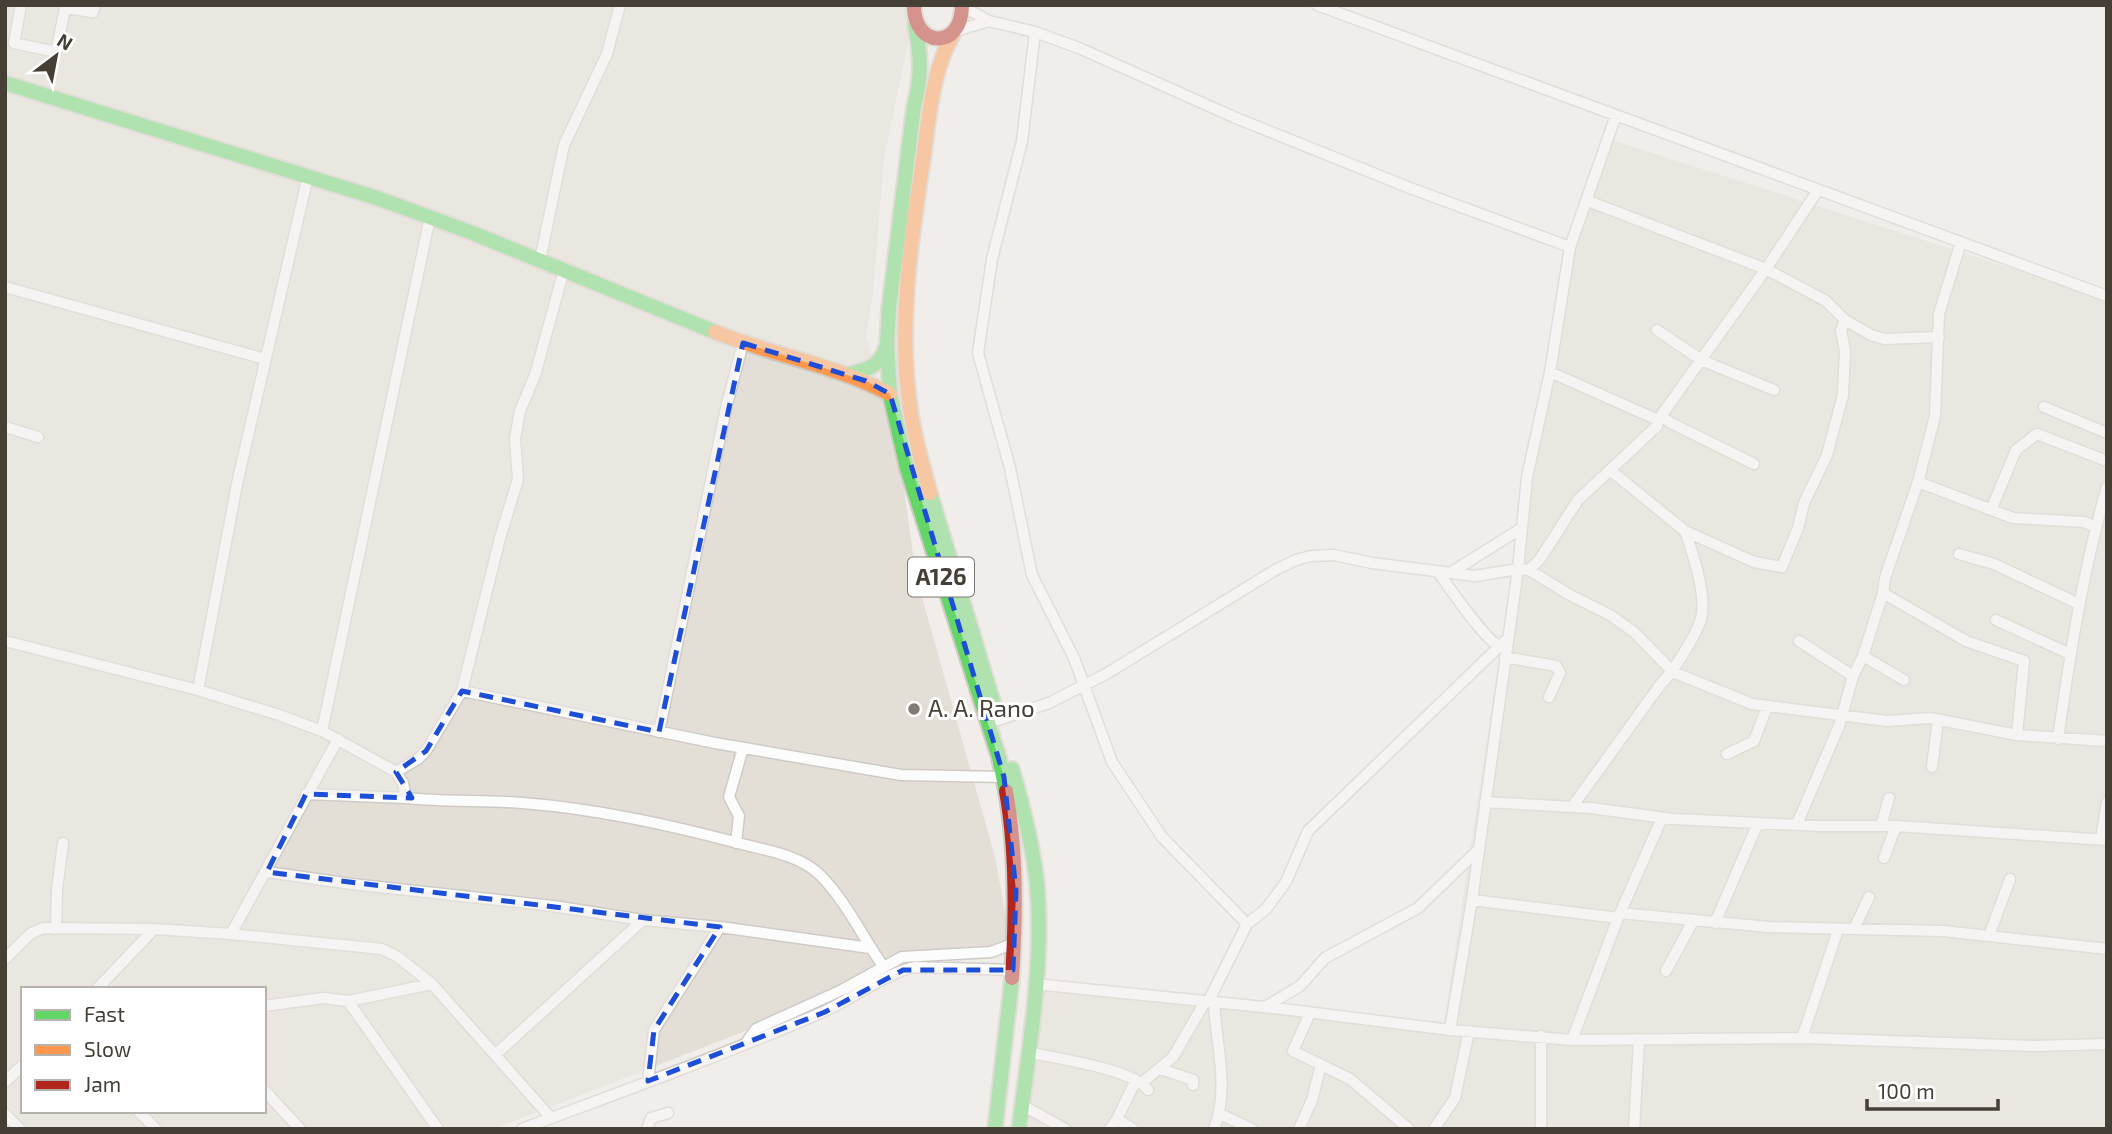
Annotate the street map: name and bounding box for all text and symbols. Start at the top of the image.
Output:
north arrow [21,21,91,91]
text: N [53,28,77,55]
road number: A126 [908,558,974,596]
place label: A. A. Rano [928,693,1035,722]
marker: A. A. Rano [906,701,922,717]
legend [21,987,266,1113]
text: Fast [84,1001,125,1026]
text: Slow [84,1036,131,1061]
scale bar [1867,1068,1998,1112]
text: Jam [84,1071,121,1096]
text: 100 m [1878,1078,1935,1103]

